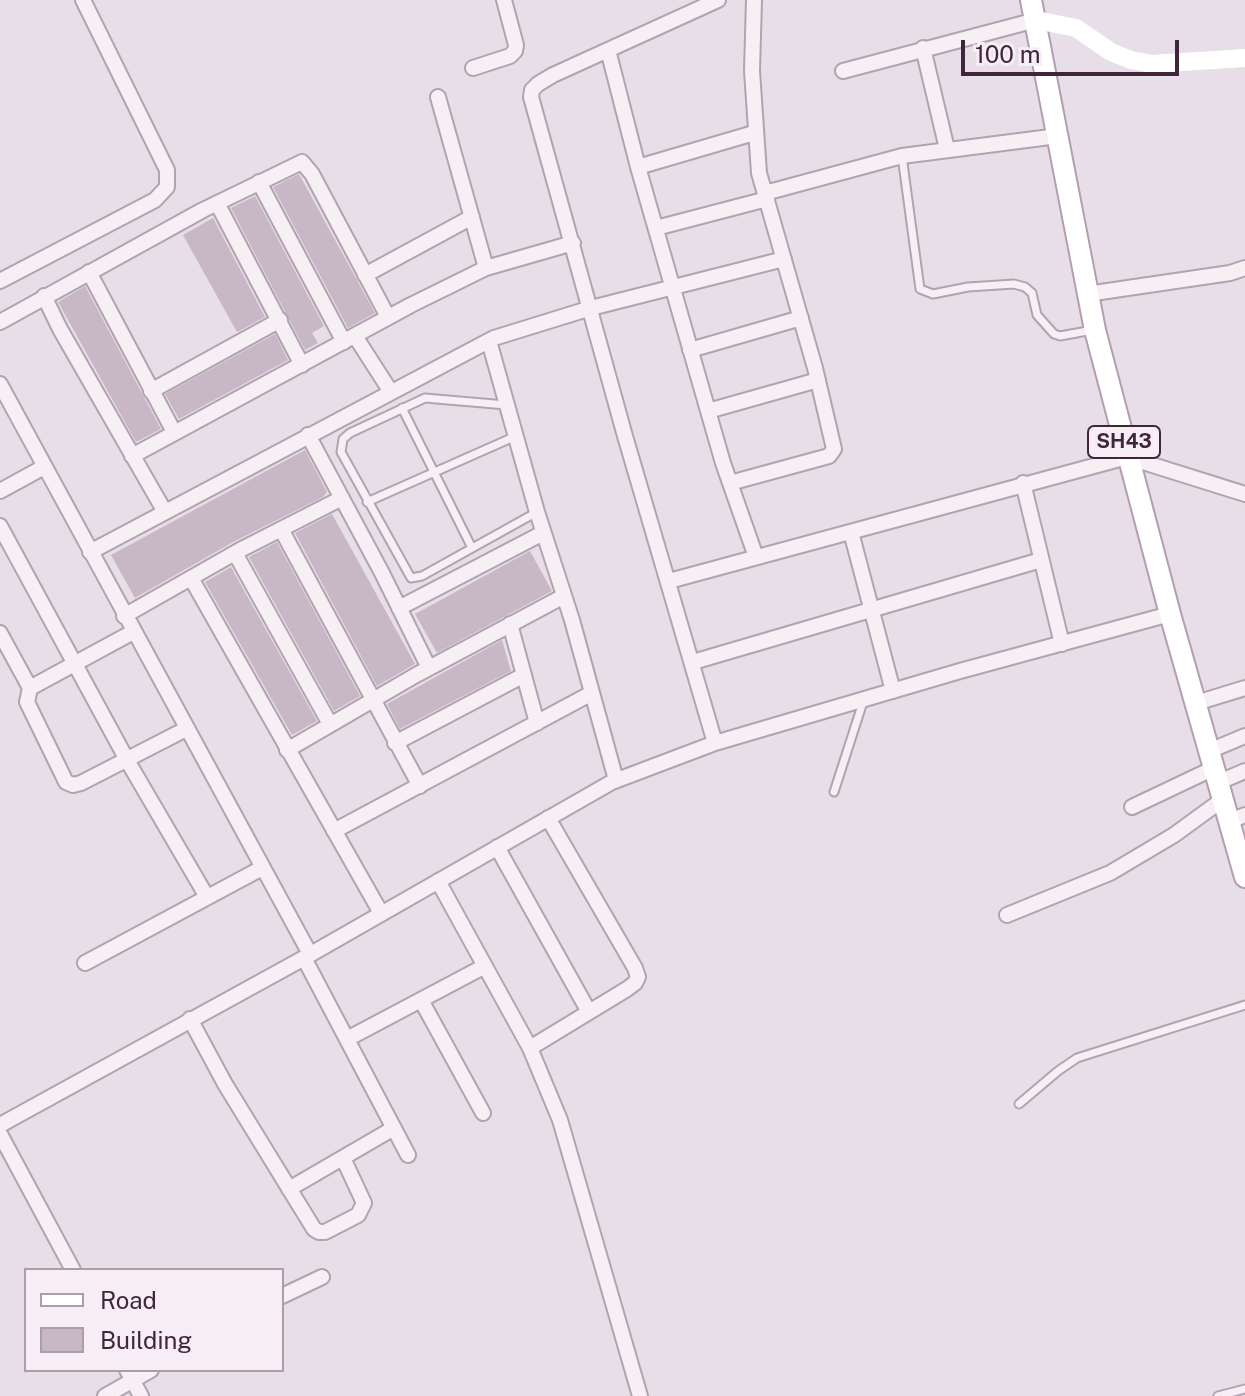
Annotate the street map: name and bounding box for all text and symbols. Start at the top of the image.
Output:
scale bar [965,24,1183,74]
text: 100 m [975,40,1041,68]
road number: SH43 [1088,426,1160,458]
legend [24,1268,284,1372]
text: Road [100,1286,157,1314]
text: Building [100,1326,192,1354]

